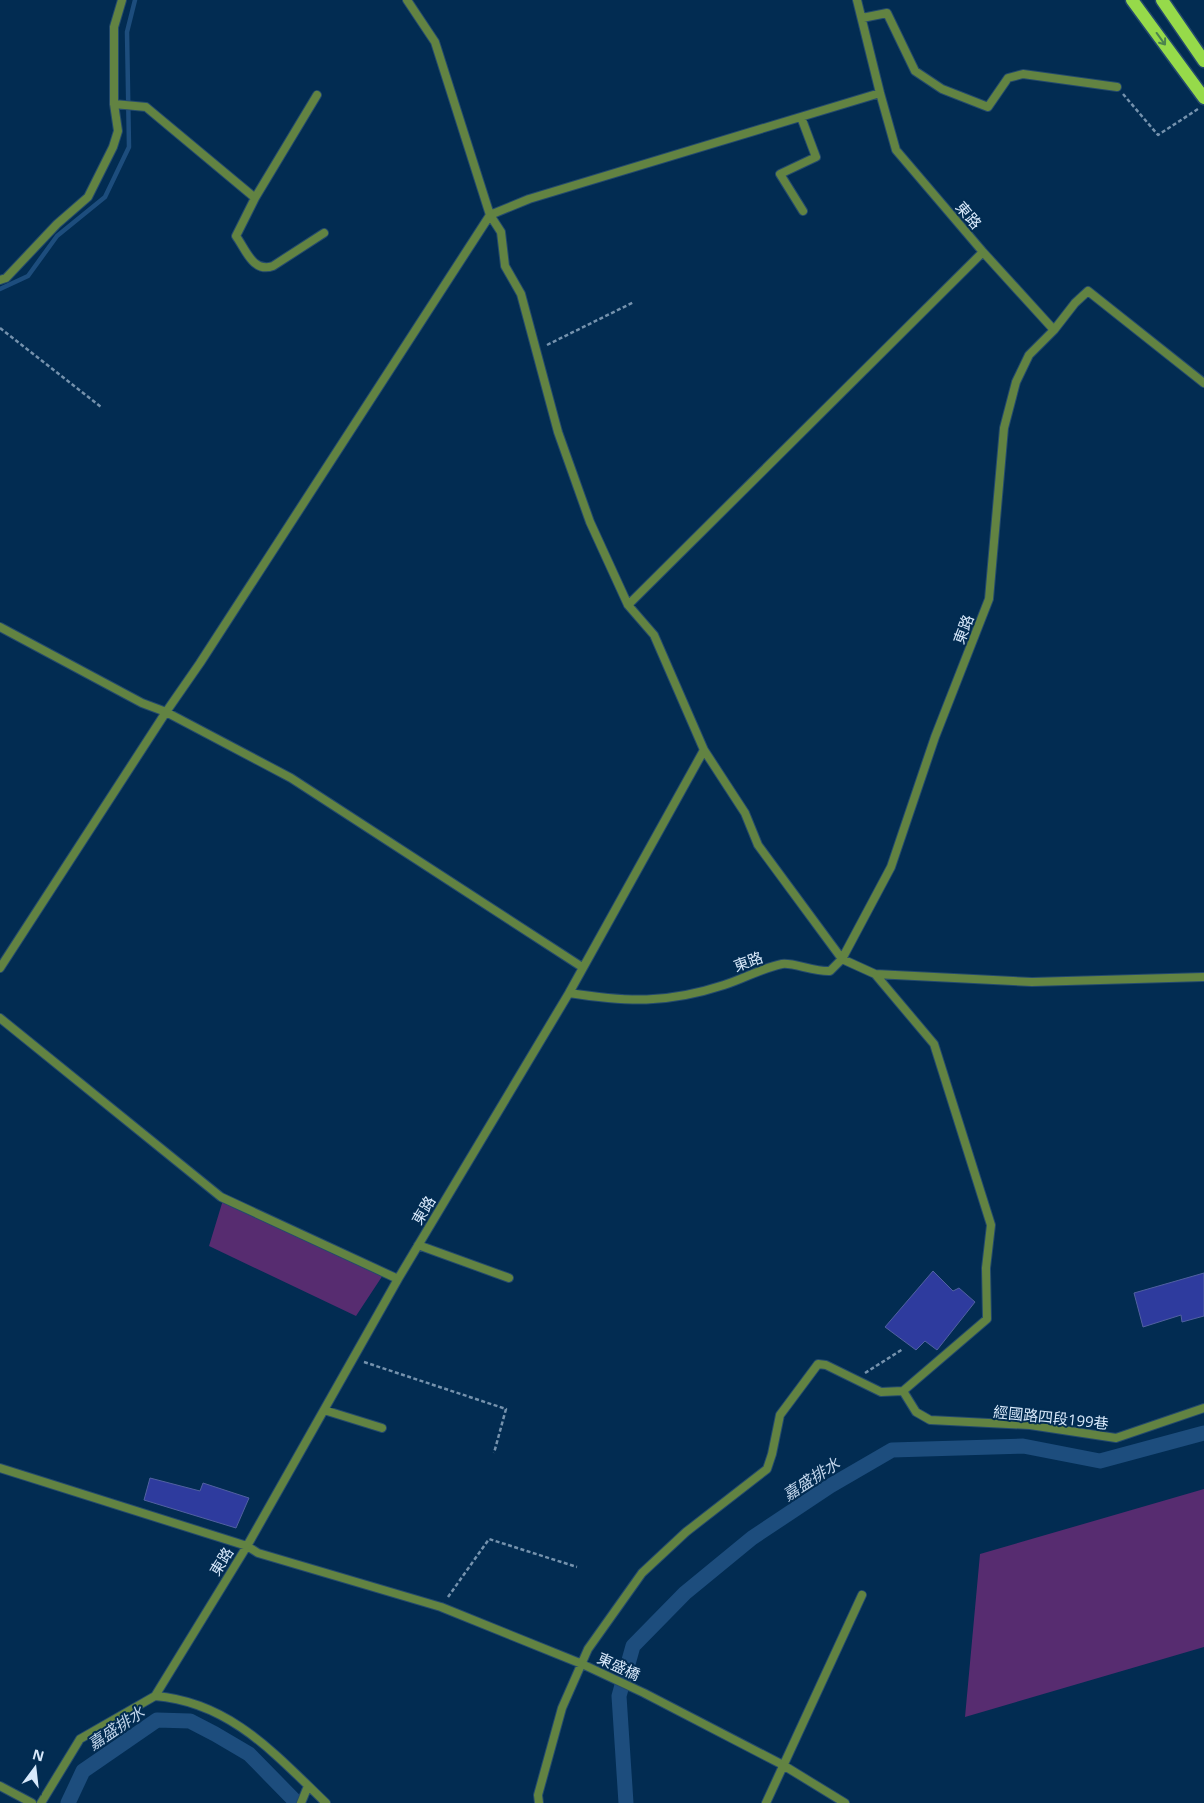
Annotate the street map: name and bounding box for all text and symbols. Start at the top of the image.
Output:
one-way arrow [1155,32,1166,45]
street label: 東路 [952,197,986,233]
street label: 東路 [948,611,978,647]
street label: 東路 [730,946,766,976]
street label: 東路 [407,1192,439,1228]
street label: 經國路四段199巷 [992,1401,1110,1433]
water label: 嘉盛排水 [778,1452,845,1506]
street label: 東路 [205,1543,237,1579]
street label: 東盛橋 [594,1647,644,1685]
water label: 嘉盛排水 [83,1700,150,1755]
north arrow [10,1743,60,1793]
text: N [31,1744,46,1766]

